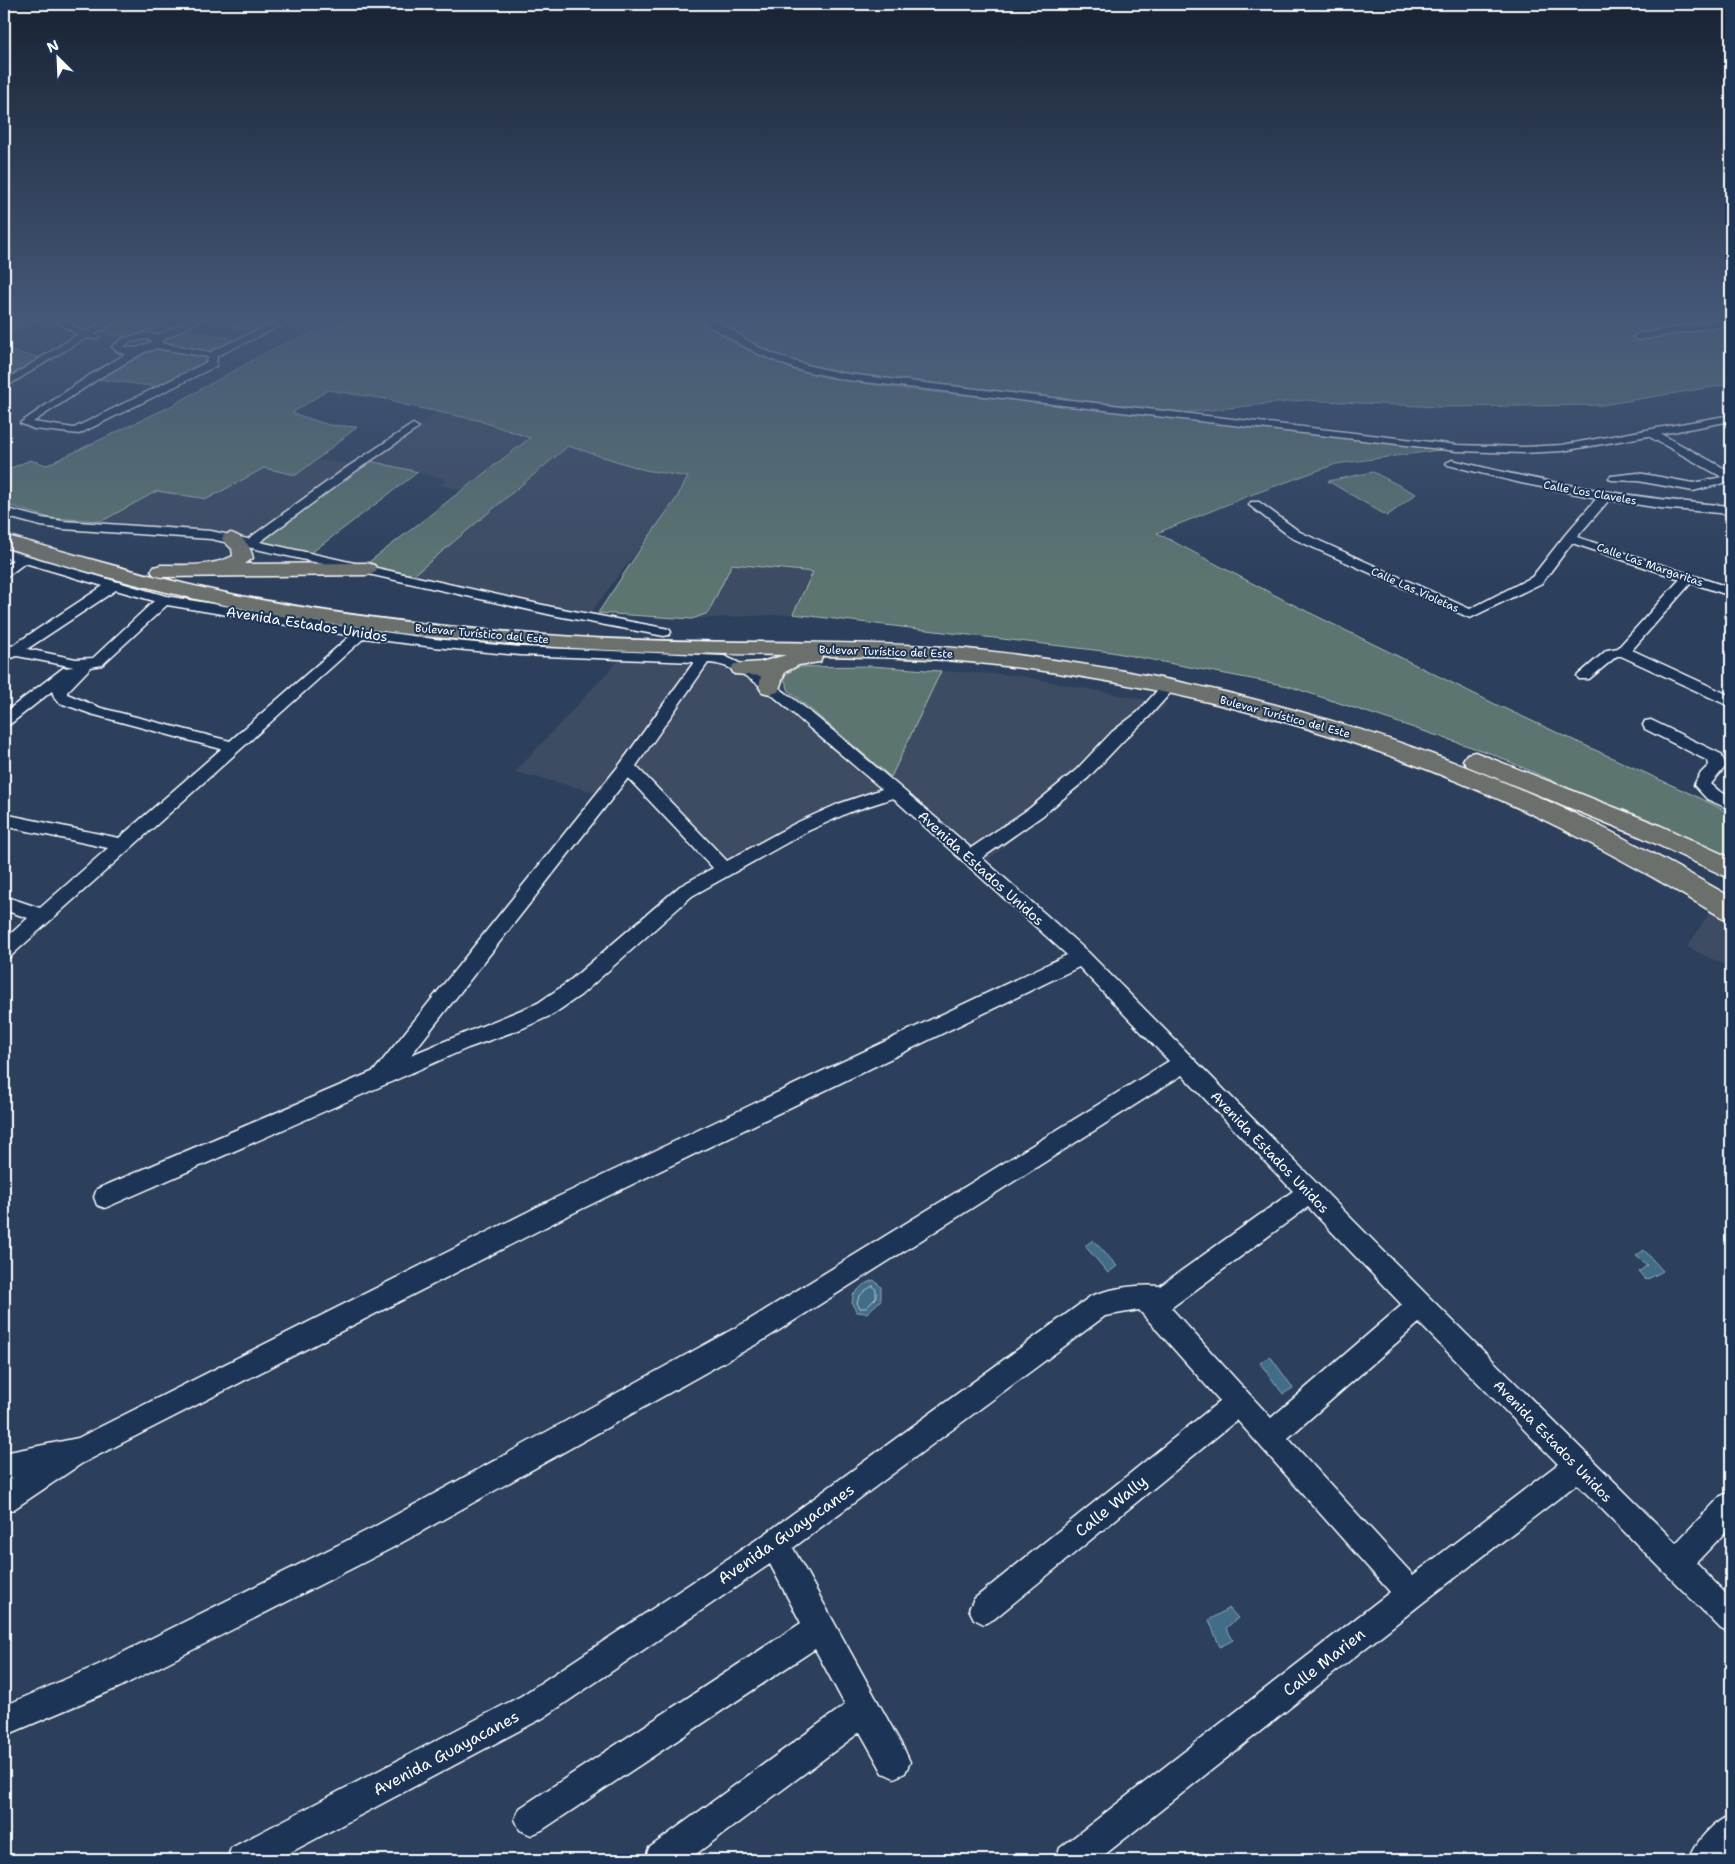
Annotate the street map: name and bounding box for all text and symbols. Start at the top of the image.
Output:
north arrow [32,32,82,82]
text: N [44,36,61,57]
street label: Calle Los Claveles [1542,477,1638,509]
street label: Calle Las Margaritas [1595,540,1705,590]
street label: Calle Las Violetas [1369,564,1461,616]
street label: Avenida Estados Unidos [225,602,389,646]
street label: Bulevar Turístico del Este [414,621,550,647]
street label: Bulevar Turístico del Este [819,642,953,662]
street label: Bulevar Turístico del Este [1218,692,1352,742]
street label: Avenida Estados Unidos [914,807,1048,929]
street label: Avenida Estados Unidos [1207,1087,1333,1217]
street label: Avenida Estados Unidos [1490,1376,1616,1506]
street label: Calle Wally [1071,1471,1151,1541]
street label: Avenida Guayacanes [714,1479,858,1589]
street label: Calle Marien [1279,1623,1369,1701]
street label: Avenida Guayacanes [369,1706,523,1800]

